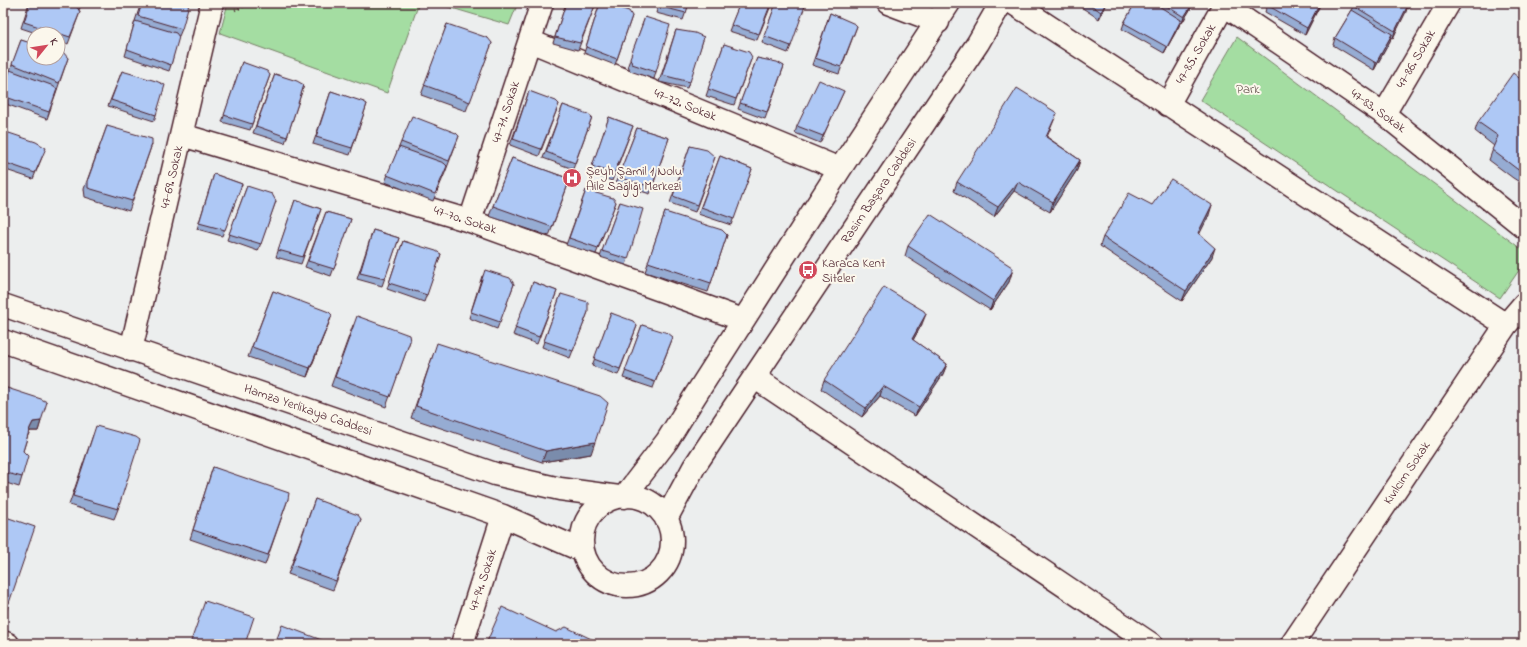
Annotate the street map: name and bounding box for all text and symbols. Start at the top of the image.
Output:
street label: 47-85. Sokak [1171,20,1221,88]
north arrow [26,26,66,66]
street label: 47-86. Sokak [1391,26,1441,92]
text: K [46,35,62,48]
street label: 47-71. Sokak [487,78,525,145]
park label: Park [1236,80,1260,99]
street label: 47-72. Sokak [651,84,720,126]
street label: 47-83. Sokak [1346,84,1410,138]
street label: Rasim Başara Caddesi [837,134,921,248]
street label: 47-69. Sokak [156,143,189,210]
place label: Şeyh Şamil 1 Nolu Aile Sağlığı Merkezi [586,162,682,197]
hospital icon: Şeyh Şamil 1 Nolu Aile Sağlığı Merkezi [561,167,583,189]
street label: 47-70. Sokak [431,201,499,239]
place label: Karaca Kent Siteler [822,254,886,288]
bus stop icon: Karaca Kent Siteler [797,259,819,281]
street label: Hamza Yerlikaya Caddesi [241,379,375,442]
street label: Kıvılcım Sokak [1379,437,1435,508]
street label: 47-94. Sokak [464,546,502,613]

